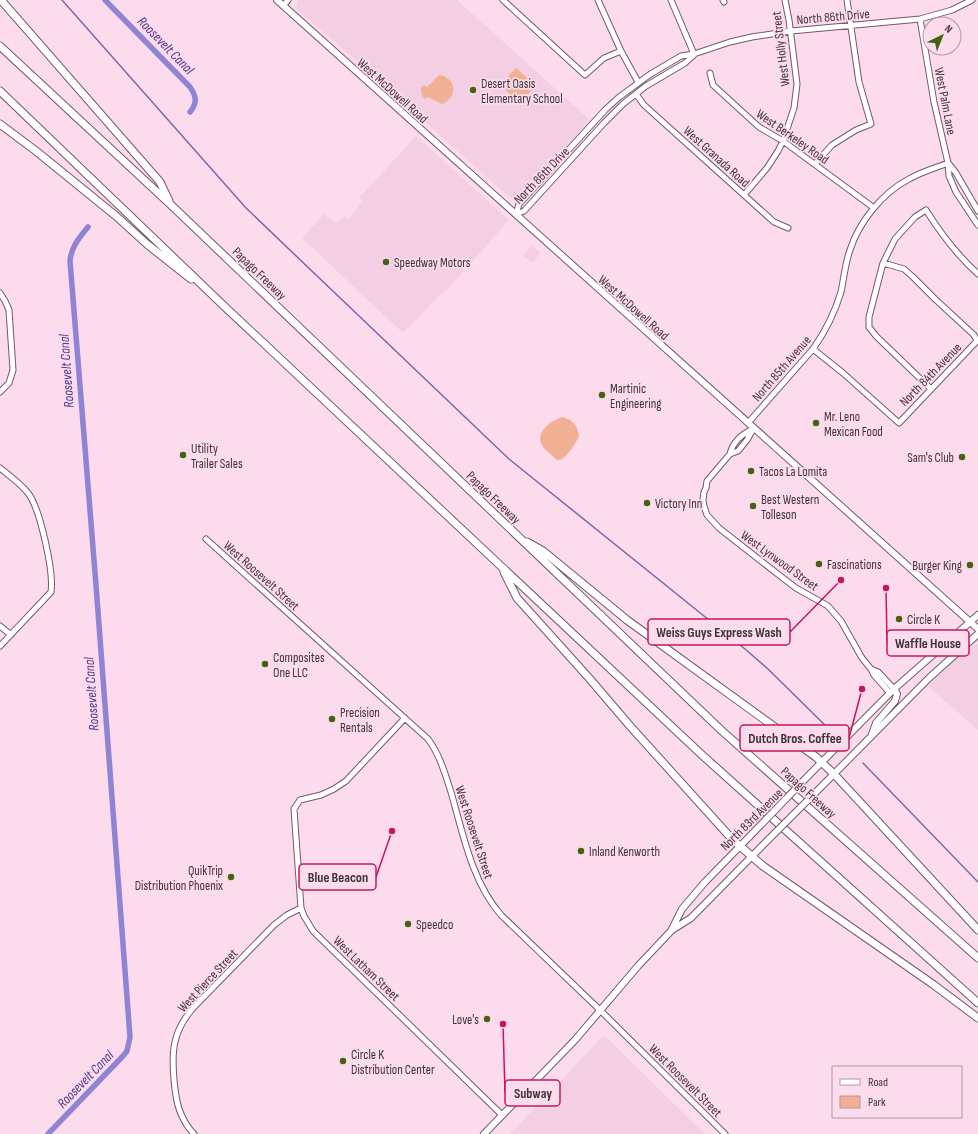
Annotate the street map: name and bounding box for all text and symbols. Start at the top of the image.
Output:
street label: North 86th Drive [796,6,870,28]
street label: West Holly Street [768,10,794,87]
water label: Roosevelt Canal [134,13,198,78]
north arrow [922,16,962,56]
text: N [942,22,955,36]
street label: West McDowell Road [354,55,431,127]
street label: West Palm Lane [931,66,959,136]
place label: Desert Oasis Elementary School [481,76,563,107]
marker: Desert Oasis Elementary School [468,85,478,95]
street label: West Berkeley Road [753,106,832,168]
street label: West Granada Road [680,123,753,191]
street label: North 86th Drive [511,144,573,208]
street label: Papago Freeway [229,244,290,304]
place label: Speedway Motors [394,255,471,271]
marker: Speedway Motors [381,257,391,267]
street label: West McDowell Road [595,272,672,344]
water label: Roosevelt Canal [55,333,78,408]
street label: North 85th Avenue [749,333,815,405]
street label: North 84th Avenue [896,340,965,410]
place label: Martinic Engineering [610,381,661,412]
marker: Martinic Engineering [597,390,607,400]
place label: Mr. Leno Mexican Food [824,409,883,440]
marker: Mr. Leno Mexican Food [811,418,821,428]
place label: Utility Trailer Sales [191,441,243,472]
marker: Utility Trailer Sales [178,450,188,460]
place label: Sam's Club [907,450,954,466]
marker: Sam's Club [957,452,967,462]
place label: Tacos La Lomita [759,464,827,480]
marker: Tacos La Lomita [746,466,756,476]
street label: Papago Freeway [463,468,524,528]
place label: Best Western Tolleson [761,492,819,523]
place label: Victory Inn [655,496,702,512]
marker: Victory Inn [642,498,652,508]
marker: Best Western Tolleson [748,501,758,511]
street label: West Lynwood Street [737,527,821,594]
street label: West Roosevelt Street [220,537,303,614]
place label: Fascinations [827,557,882,573]
place label: Burger King [912,558,962,574]
marker: Fascinations [814,559,824,569]
marker: Burger King [965,560,975,570]
place label: Circle K [907,612,940,628]
marker: Circle K [894,614,904,624]
callout: Weiss Guys Express Wash [648,619,790,645]
text: Weiss Guys Express Wash [656,624,782,641]
callout: Waffle House [887,630,969,656]
text: Waffle House [895,635,961,652]
place label: Composites One LLC [273,650,325,681]
water label: Roosevelt Canal [80,656,103,731]
marker: Composites One LLC [260,659,270,669]
place label: Precision Rentals [340,705,380,736]
marker: Precision Rentals [327,714,337,724]
callout: Dutch Bros. Coffee [740,725,849,751]
text: Dutch Bros. Coffee [748,730,842,747]
street label: Papago Freeway [777,764,839,822]
street label: West Roosevelt Street [452,784,497,881]
street label: North 83rd Avenue [717,785,786,854]
place label: Inland Kenworth [589,844,660,860]
marker: Inland Kenworth [576,846,586,856]
place label: QuikTrip Distribution Phoenix [135,863,223,894]
callout: Blue Beacon [299,864,376,890]
text: Blue Beacon [308,869,368,886]
marker: QuikTrip Distribution Phoenix [226,872,236,882]
place label: Speedco [416,917,453,933]
marker: Speedco [403,919,413,929]
street label: West Latham Street [330,933,403,1004]
street label: West Pierce Street [174,946,241,1016]
place label: Love's [452,1012,479,1028]
marker: Love's [482,1014,492,1024]
street label: West Roosevelt Street [645,1041,725,1121]
water label: Roosevelt Canal [54,1047,117,1112]
place label: Circle K Distribution Center [351,1047,435,1078]
marker: Circle K Distribution Center [338,1056,348,1066]
legend [832,1066,962,1118]
text: Road [868,1075,888,1090]
callout: Subway [505,1080,560,1106]
text: Subway [514,1085,552,1102]
text: Park [868,1095,886,1110]

